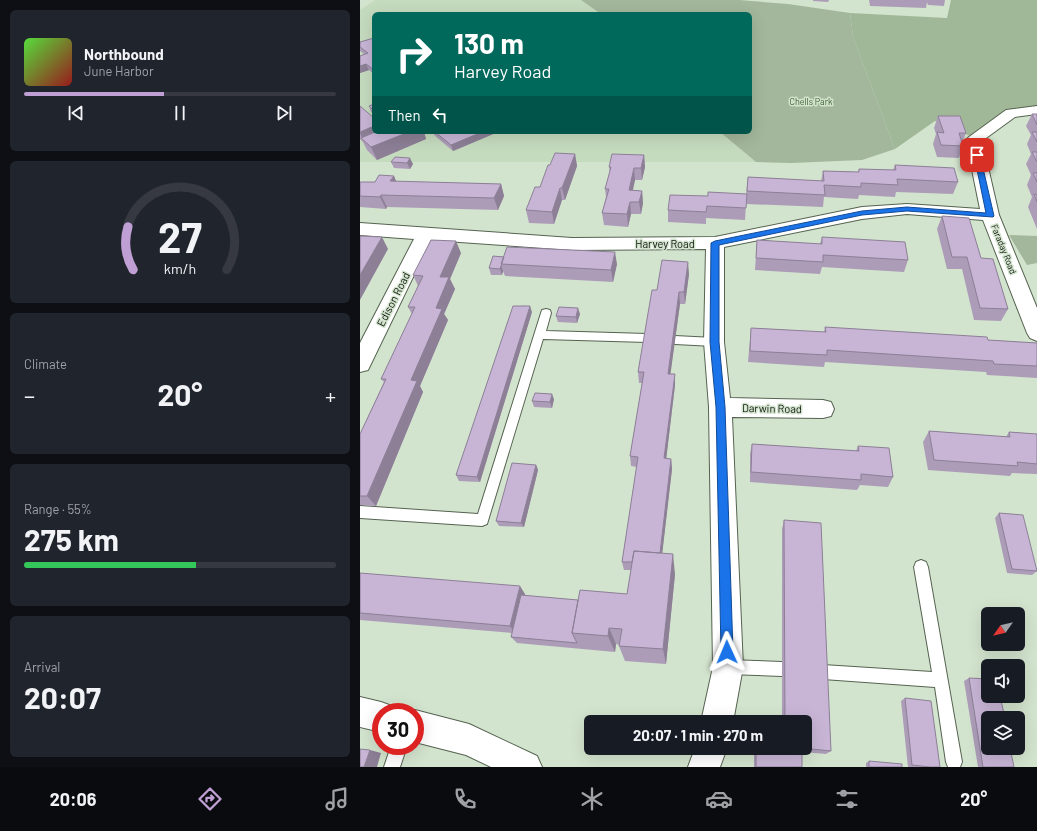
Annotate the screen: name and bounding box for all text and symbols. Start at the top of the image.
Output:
text: 130 m [454,26,524,60]
icon: right [388,28,440,80]
text: Northbound [84,45,164,63]
text: Harvey Road [454,60,551,82]
text: June Harbor [84,63,154,79]
park label: Chells Park [789,96,833,107]
icon: previous [65,102,87,124]
icon: pause [169,102,191,124]
icon: next [273,102,295,124]
icon: left [429,104,451,126]
text: Then [388,106,421,124]
pin [960,138,994,172]
icon: arrive [966,144,988,166]
text: 27 [158,211,202,261]
street label: Faraday Road [989,223,1019,276]
street label: Harvey Road [635,237,695,250]
text: km/h [164,260,196,277]
street label: Edison Road [374,270,412,328]
text: Climate [24,356,67,372]
text: 20° [157,376,203,412]
text: − [24,382,35,408]
text: + [325,382,336,408]
street label: Darwin Road [742,401,802,415]
text: Range · 55% [24,501,92,517]
text: 275 km [24,521,119,557]
north arrow [981,607,1025,651]
map controls [981,607,1025,755]
position arrow [706,631,748,673]
text: Arrival [24,659,60,675]
button: sound [981,659,1025,703]
text: 20:07 [24,679,101,715]
speed limit sign: 30 [372,703,424,755]
button: layers [981,711,1025,755]
text: 20:07 · 1 min · 270 m [633,726,763,744]
icon: directions [196,785,224,813]
icon: music [323,785,351,813]
icon: phone [451,785,479,813]
icon: climate [578,785,606,813]
icon: car [705,785,733,813]
icon: filters [833,785,861,813]
text: 20:06 [50,788,97,810]
text: 20° [960,788,987,810]

